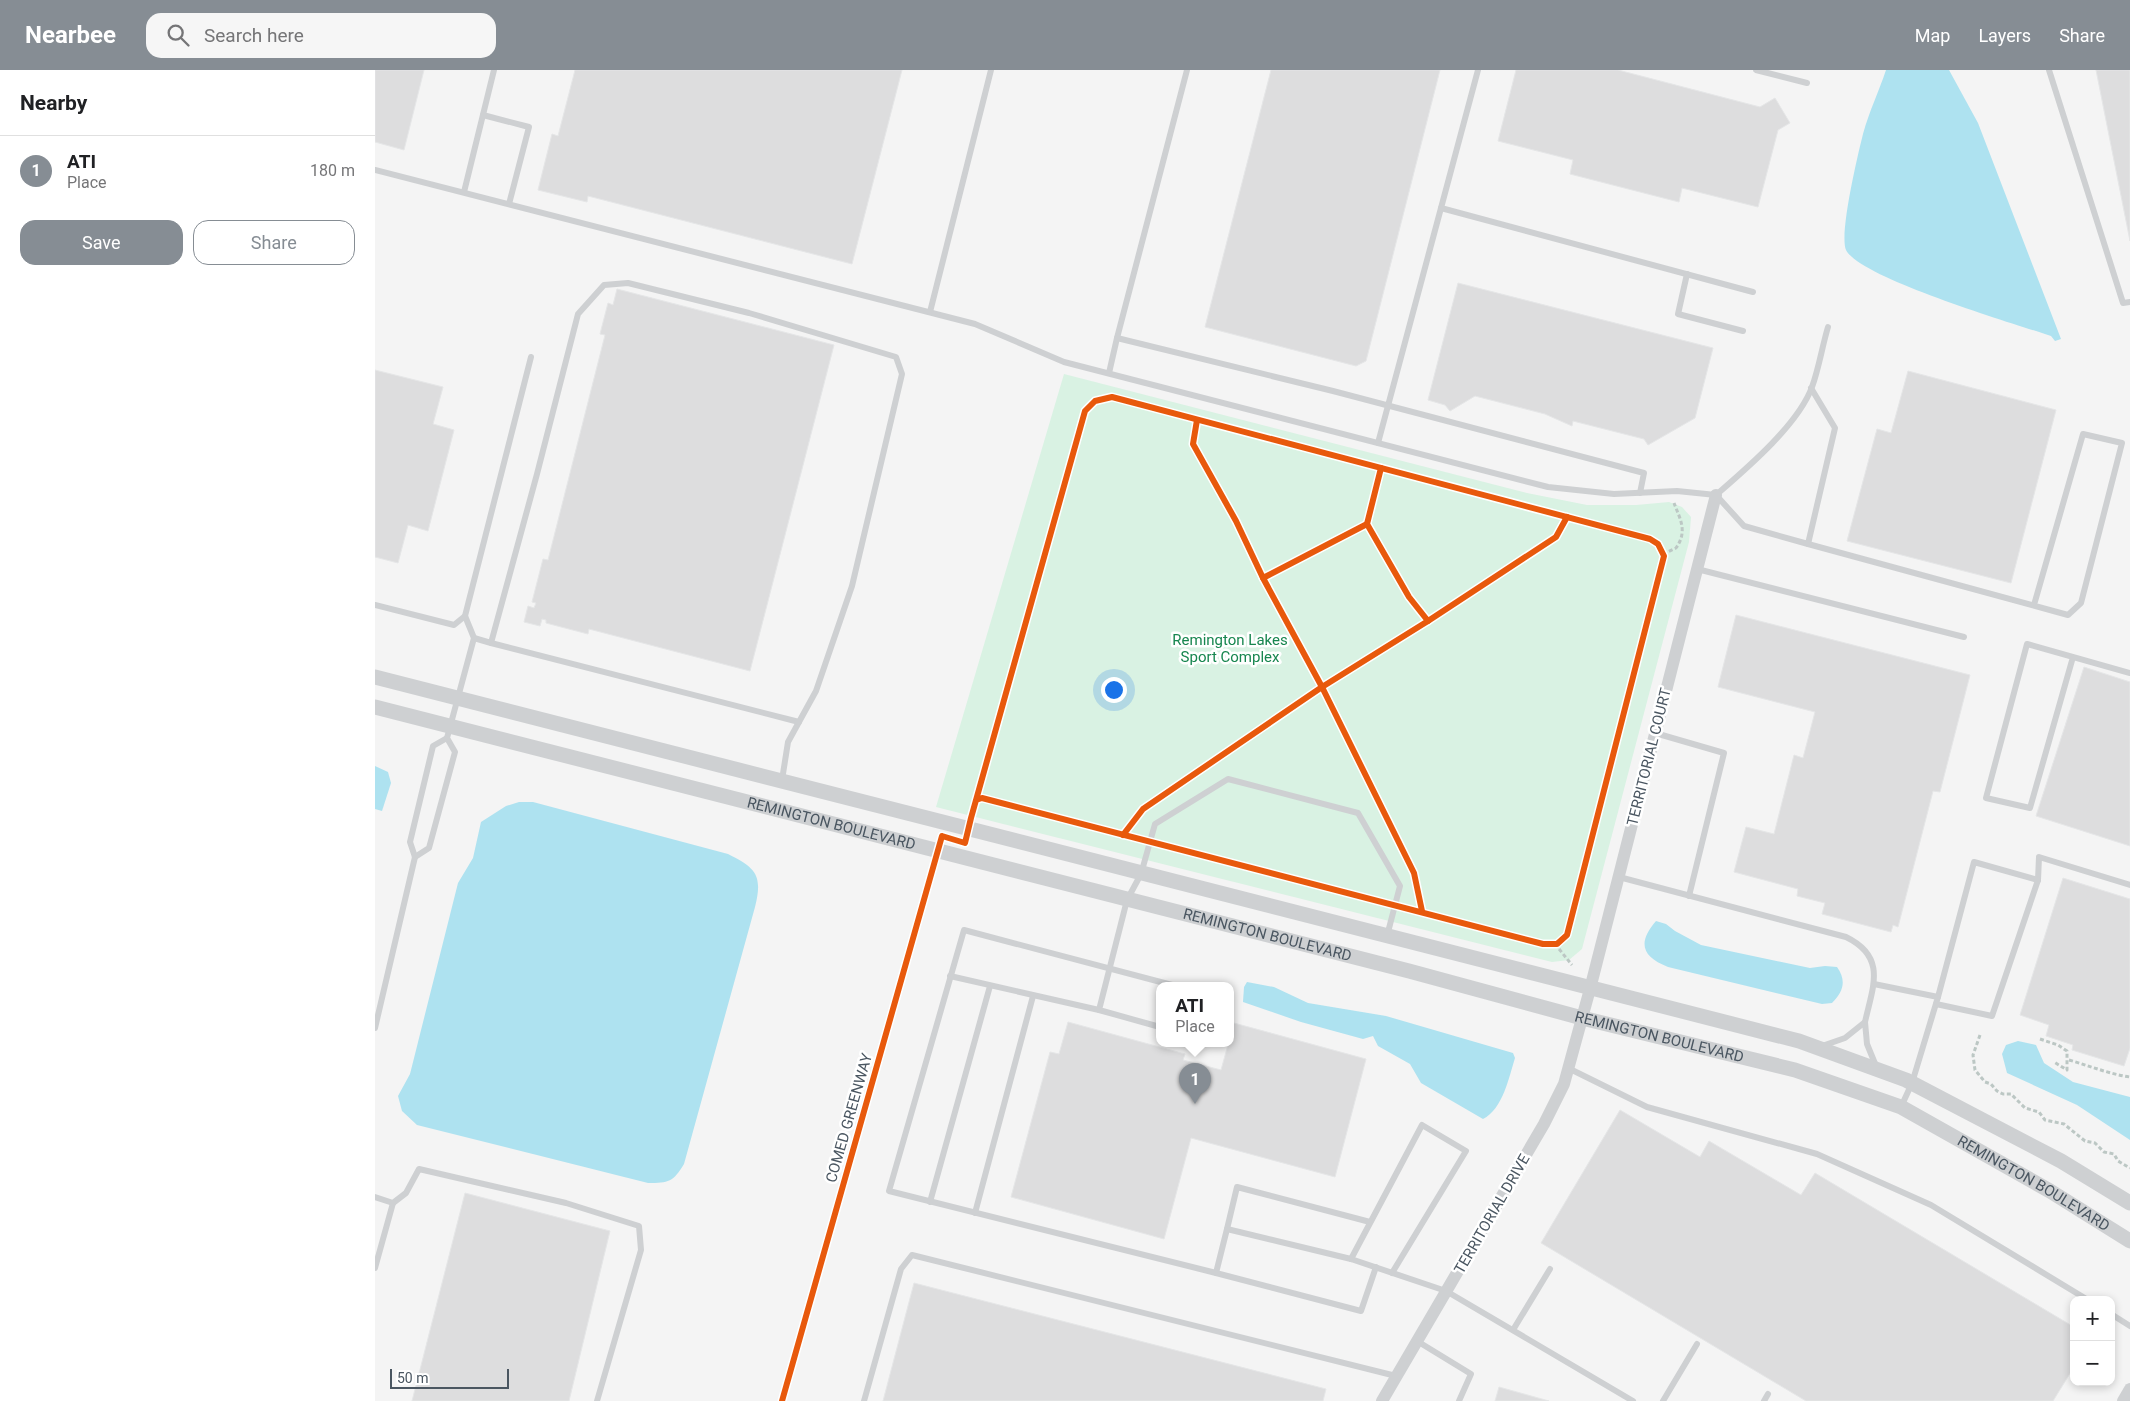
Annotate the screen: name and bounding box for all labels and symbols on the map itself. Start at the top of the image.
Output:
park label: Remington Lakes Sport Complex [1172,631,1288,666]
your location [1101,677,1127,703]
street label: TERRITORIAL COURT [1623,686,1675,828]
street label: REMINGTON BOULEVARD [745,793,918,854]
street label: REMINGTON BOULEVARD [1181,905,1354,965]
street label: REMINGTON BOULEVARD [1573,1007,1746,1066]
street label: COMED GREENWAY [822,1051,876,1185]
pin: 1 [1179,1063,1211,1104]
street label: REMINGTON BOULEVARD [1954,1132,2113,1235]
street label: TERRITORIAL DRIVE [1450,1151,1534,1277]
scale bar [390,1366,509,1389]

